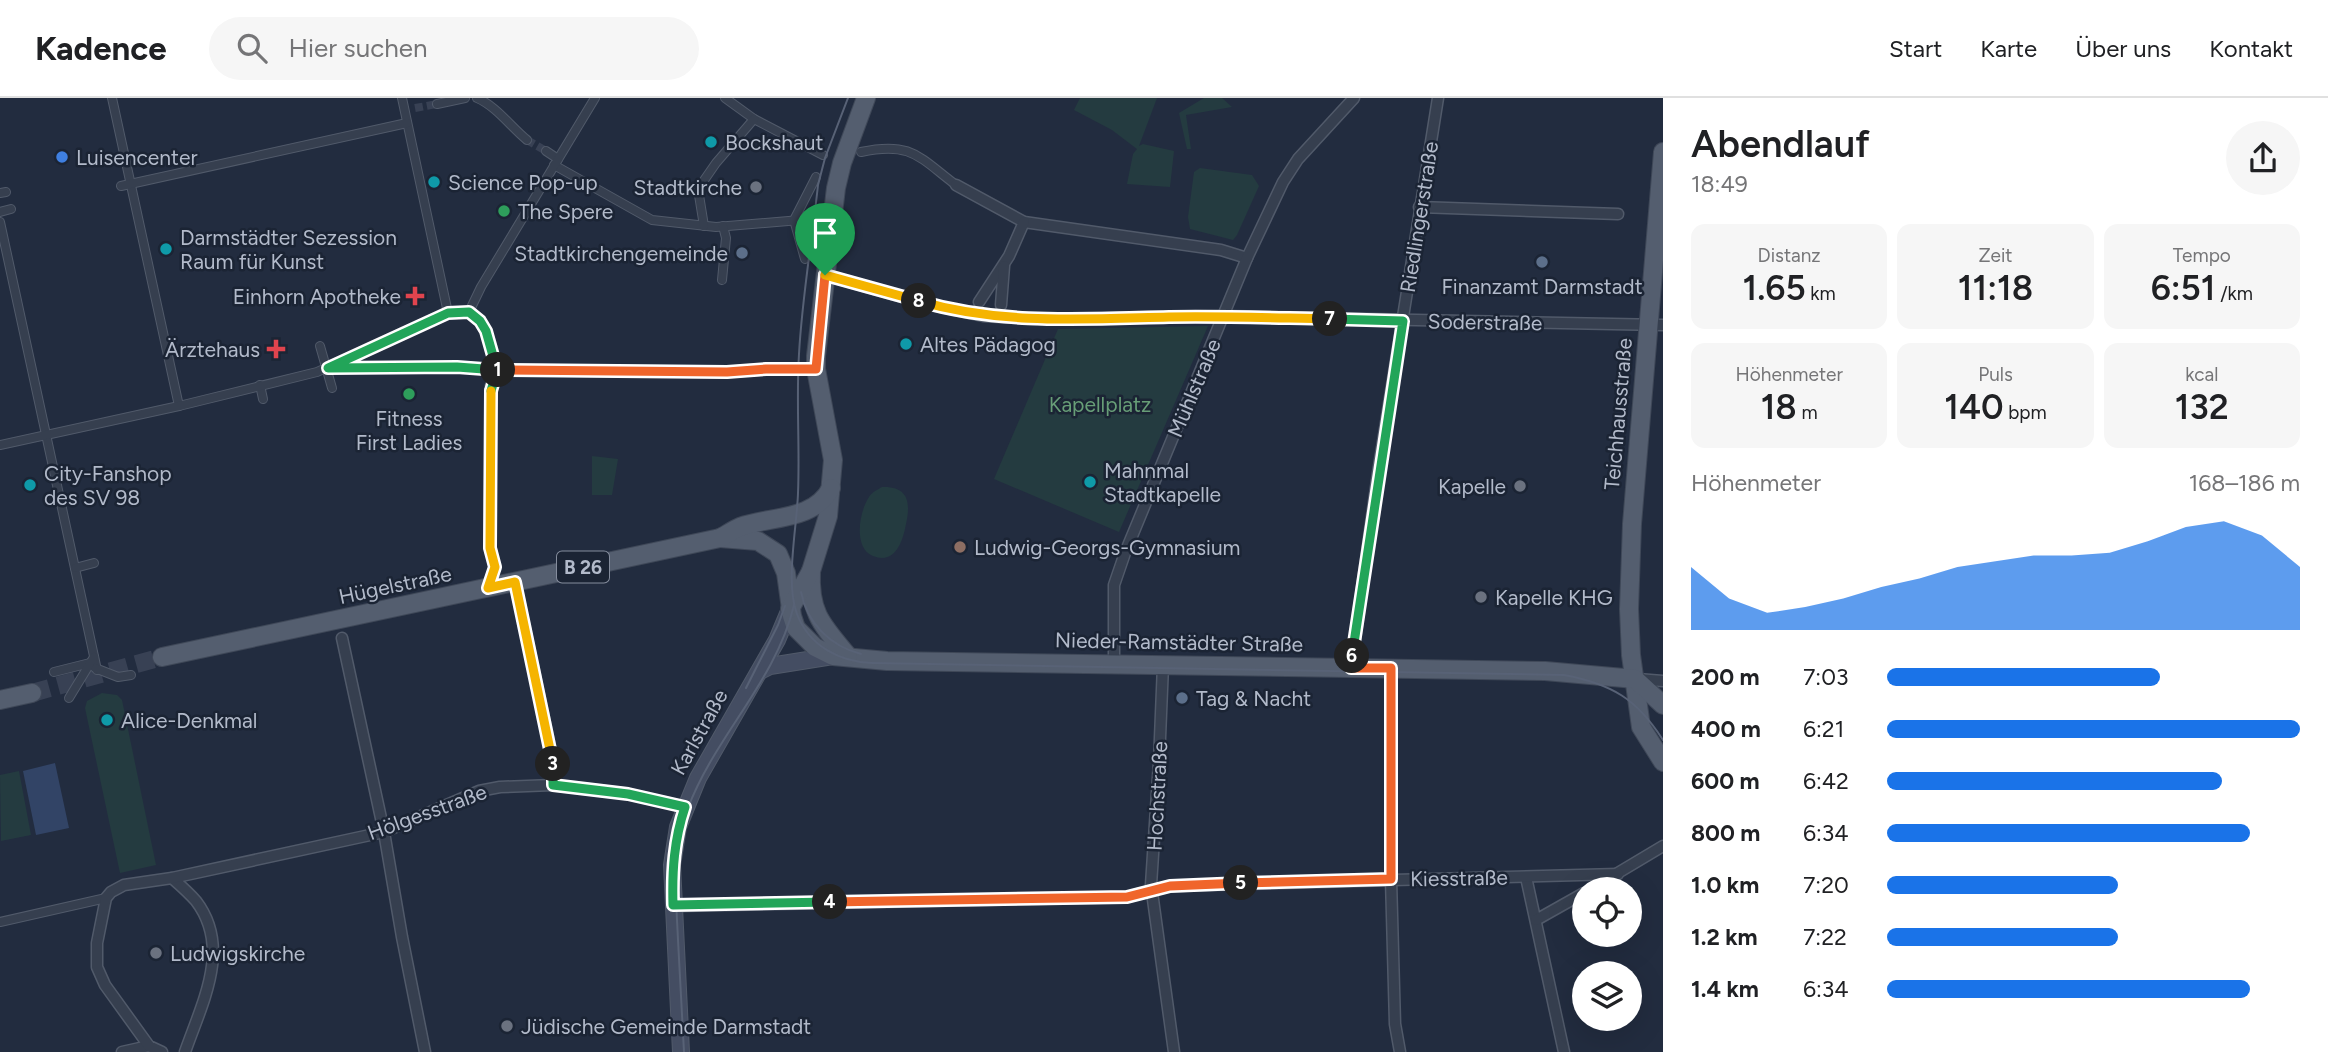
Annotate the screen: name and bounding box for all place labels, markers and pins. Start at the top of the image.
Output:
place label: Bockshaut [725,130,823,155]
marker: Bockshaut [703,134,719,150]
place label: Luisencenter [76,145,197,170]
marker: Luisencenter [54,149,70,165]
place label: Science Pop-up [448,170,598,195]
marker: Science Pop-up [426,174,442,190]
place label: Stadtkirche [634,175,742,200]
marker: Stadtkirche [748,179,764,195]
place label: The Spere [518,199,613,224]
marker: The Spere [496,203,512,219]
pin [795,203,855,275]
place label: Darmstädter Sezession Raum für Kunst [180,225,397,274]
marker: Darmstädter Sezession Raum für Kunst [158,241,174,257]
place label: Stadtkirchengemeinde [514,241,728,266]
marker: Stadtkirchengemeinde [734,245,750,261]
marker: Finanzamt Darmstadt [1534,254,1550,270]
place label: Finanzamt Darmstadt [1441,274,1643,299]
place label: Einhorn Apotheke [233,284,401,309]
pin: 8 [902,284,936,318]
marker: Einhorn Apotheke [407,288,423,304]
pin: 7 [1312,302,1348,336]
place label: Altes Pädagog [920,332,1056,357]
marker: Altes Pädagog [898,336,914,352]
place label: Ärztehaus [165,337,260,362]
marker: Ärztehaus [266,339,286,359]
pin: 1 [480,352,516,388]
marker: Fitness First Ladies [401,386,417,402]
place label: Fitness First Ladies [356,406,462,455]
place label: Mahnmal Stadtkapelle [1104,458,1221,507]
place label: City-Fanshop des SV 98 [44,461,172,510]
marker: Mahnmal Stadtkapelle [1082,474,1098,490]
place label: Kapelle [1438,474,1506,499]
marker: City-Fanshop des SV 98 [22,477,38,493]
marker: Kapelle [1512,478,1528,494]
place label: Ludwig-Georgs-Gymnasium [974,535,1241,560]
marker: Ludwig-Georgs-Gymnasium [952,539,968,555]
place label: Kapelle KHG [1495,585,1613,610]
marker: Kapelle KHG [1473,589,1489,605]
pin: 6 [1334,638,1370,674]
place label: Tag & Nacht [1196,686,1311,711]
marker: Tag & Nacht [1174,690,1190,706]
place label: Alice-Denkmal [121,708,257,733]
marker: Alice-Denkmal [99,712,115,728]
pin: 3 [536,746,570,782]
pin: 5 [1224,866,1258,900]
pin: 4 [812,884,848,920]
place label: Ludwigskirche [170,941,305,966]
marker: Ludwigskirche [148,945,164,961]
place label: Jüdische Gemeinde Darmstadt [521,1014,811,1039]
marker: Jüdische Gemeinde Darmstadt [499,1018,515,1034]

